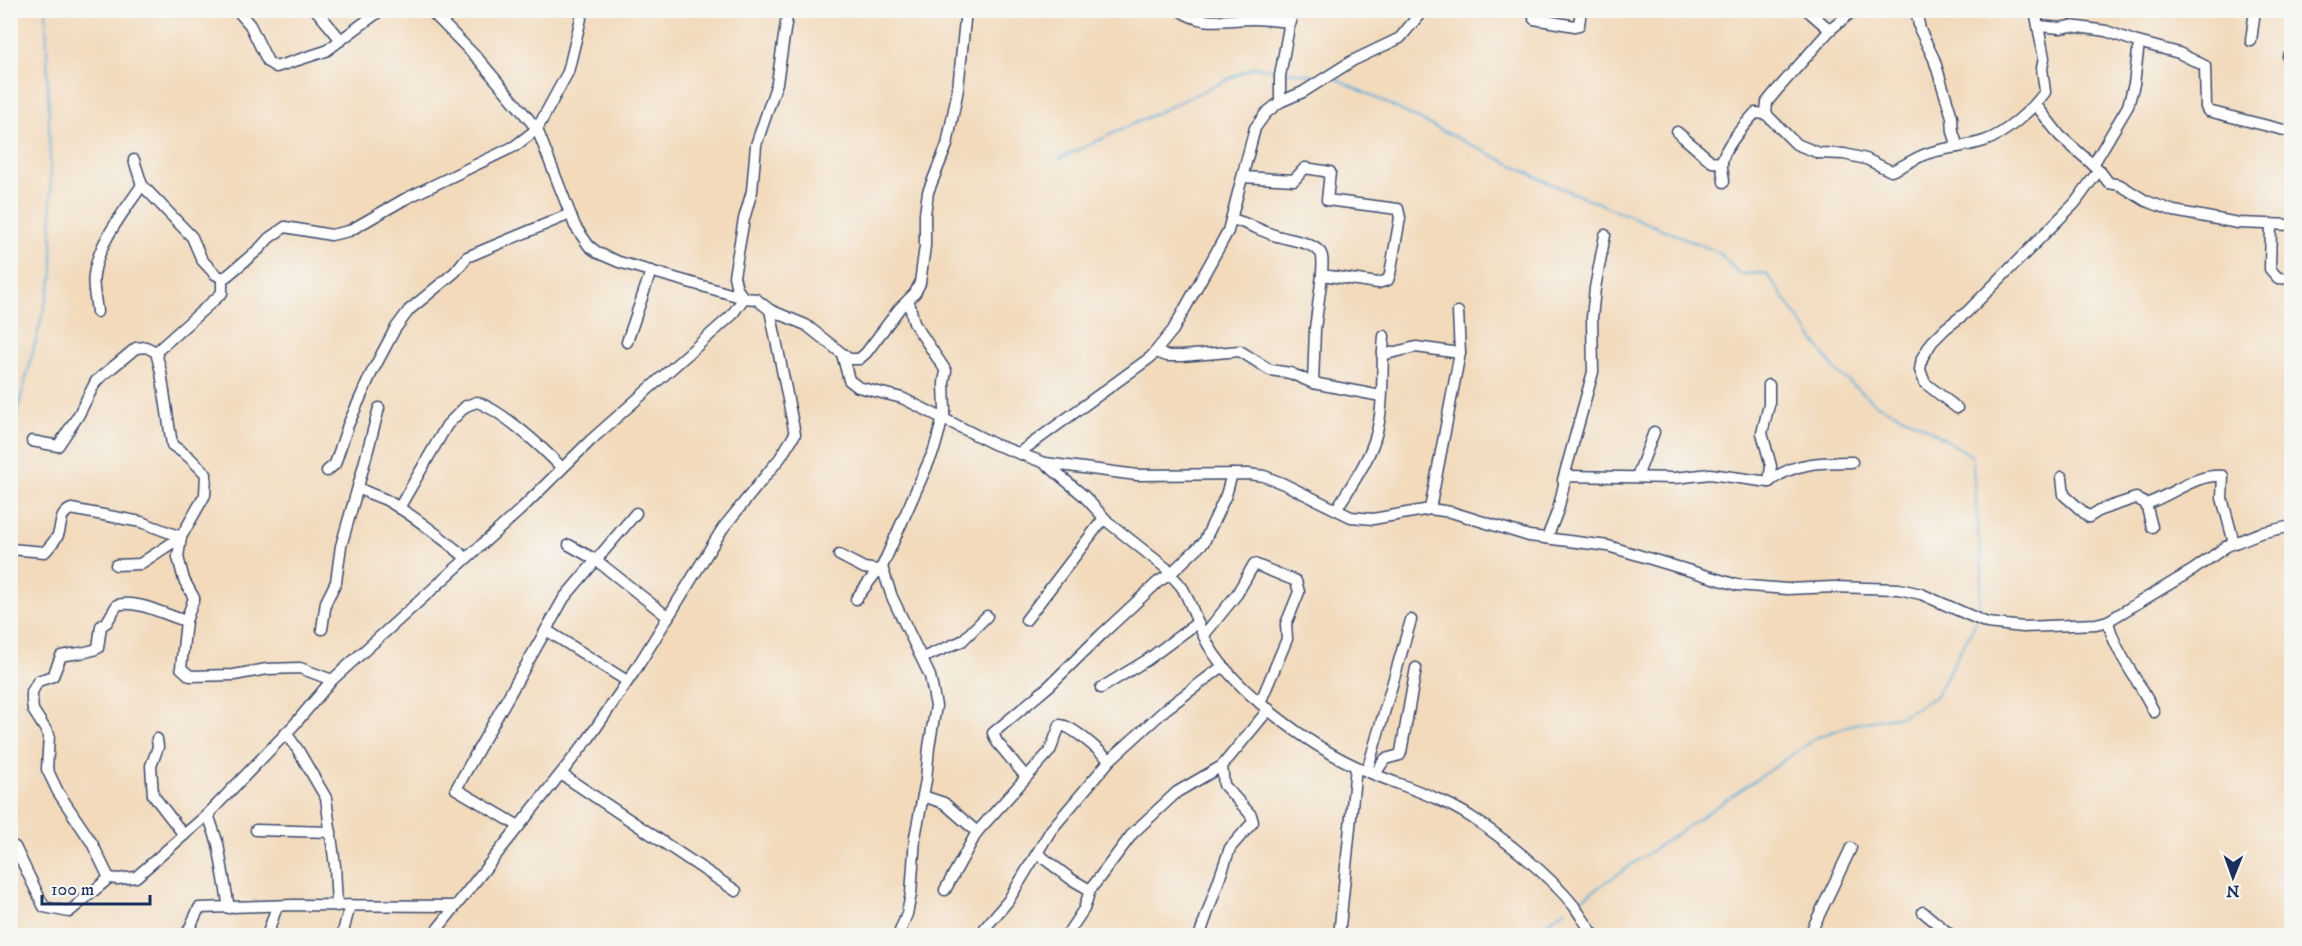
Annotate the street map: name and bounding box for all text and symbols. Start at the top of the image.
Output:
north arrow [2203,847,2263,907]
scale bar [42,868,150,906]
text: 100 m [51,879,94,901]
text: N [2226,881,2239,901]

